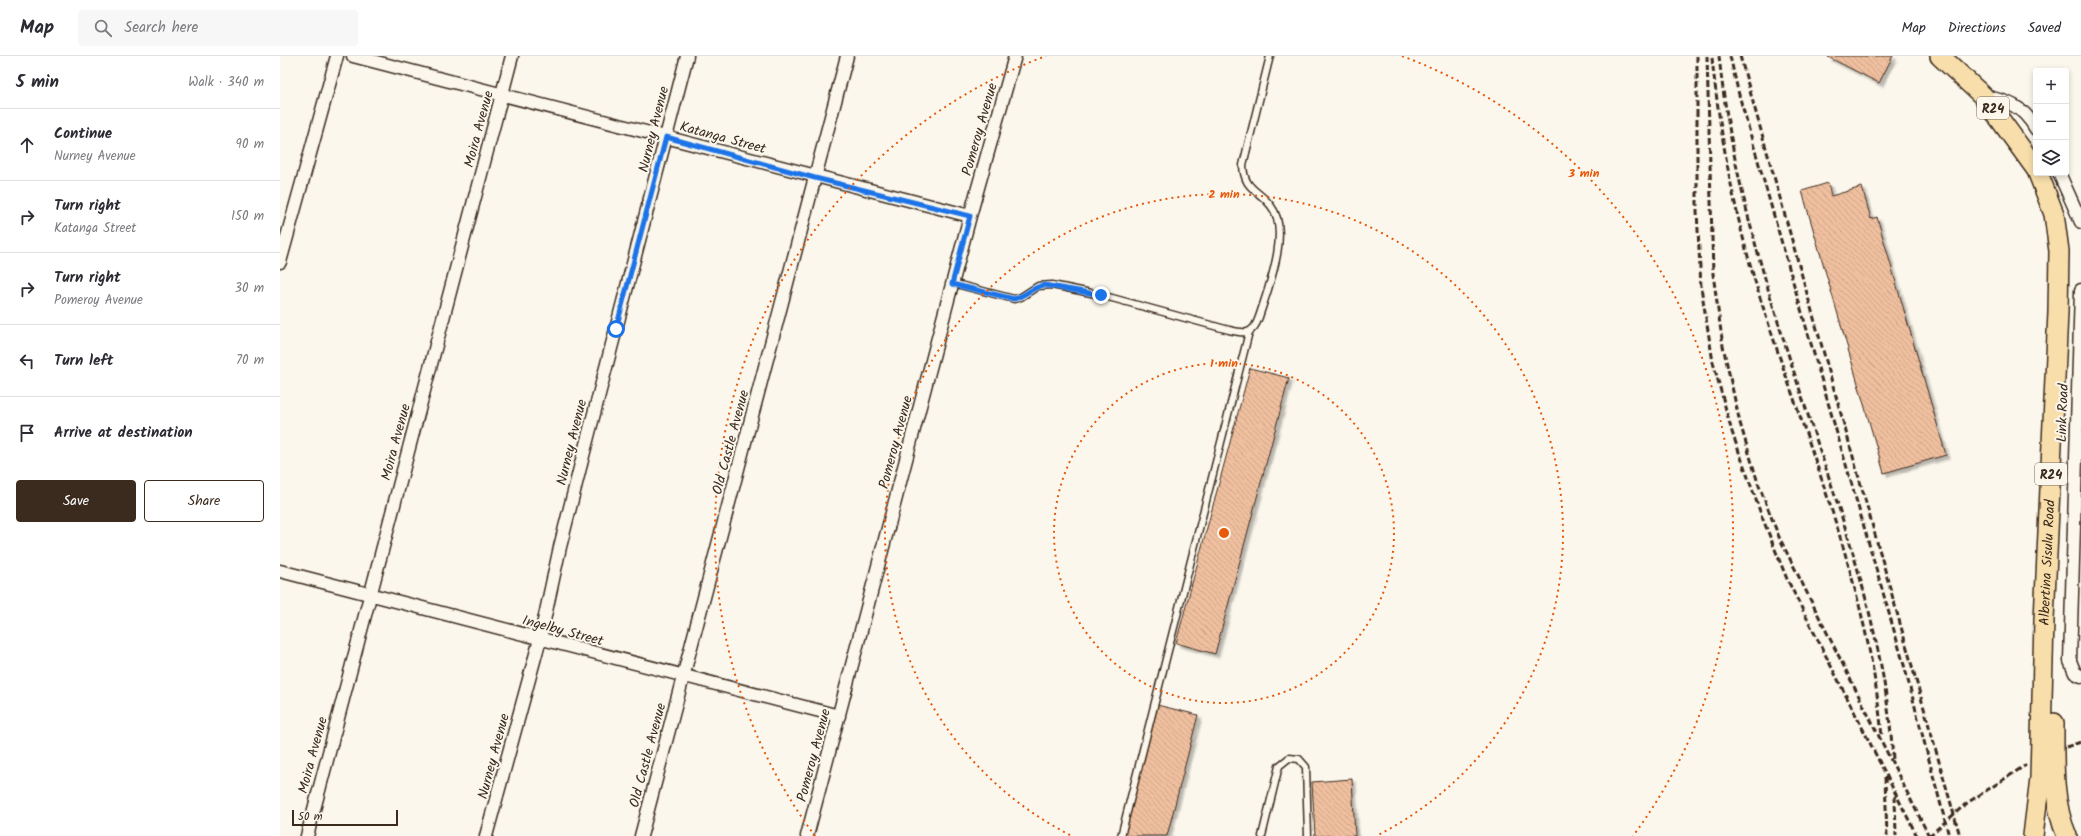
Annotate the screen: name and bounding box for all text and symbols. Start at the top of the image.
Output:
search box [78,10,358,46]
text: Map [20,13,54,43]
text: Search here [124,16,198,40]
icon: search [92,17,114,39]
text: Map [1901,17,1926,39]
text: Directions [1948,17,2006,39]
text: Saved [2028,17,2061,39]
map controls [2033,68,2069,176]
button: + [2033,68,2069,104]
text: 5 min [16,69,59,96]
text: Walk · 340 m [188,72,264,93]
street label: Pomeroy Avenue [956,80,1004,178]
street label: Nurney Avenue [633,83,675,175]
street label: Moira Avenue [458,88,500,170]
road number: R24 [1977,97,2009,119]
button: − [2033,104,2069,140]
street label: Katanga Street [677,116,769,160]
text: Continue [54,122,112,146]
icon: ahead [16,134,38,156]
text: 90 m [236,134,264,155]
button: layers [2033,140,2069,176]
text: Nurney Avenue [54,146,136,167]
text: 3 min [1568,164,1600,183]
text: 2 min [1208,185,1240,204]
text: Turn right [54,194,121,218]
icon: right [16,206,38,228]
text: 150 m [231,206,264,227]
text: Katanga Street [54,218,136,239]
text: Turn right [54,266,121,290]
icon: right [16,278,38,300]
text: 30 m [235,278,264,299]
route end [1092,286,1110,304]
text: Pomeroy Avenue [54,290,143,311]
route start [607,320,625,338]
text: Turn left [54,349,114,373]
icon: left [16,350,38,372]
text: 70 m [236,350,264,371]
text: 1 min [1210,354,1238,373]
street label: Link Road [2051,382,2075,443]
street label: Old Castle Avenue [706,387,756,497]
street label: Pomeroy Avenue [873,392,919,491]
street label: Nurney Avenue [551,396,593,488]
street label: Moira Avenue [375,401,417,483]
text: Arrive at destination [54,421,193,445]
icon: arrive [16,422,38,444]
road number: R24 [2035,463,2067,485]
button: Save [16,480,136,522]
button: Share [144,480,264,522]
street label: Albertina Sisulu Road [2034,498,2062,626]
centre of rings [1217,526,1231,540]
street label: Ingelby Street [520,610,606,653]
street label: Old Castle Avenue [623,700,673,810]
street label: Pomeroy Avenue [791,705,837,804]
street label: Nurney Avenue [472,710,516,802]
street label: Moira Avenue [292,714,334,796]
scale bar [292,808,398,827]
text: 50 m [298,808,323,826]

